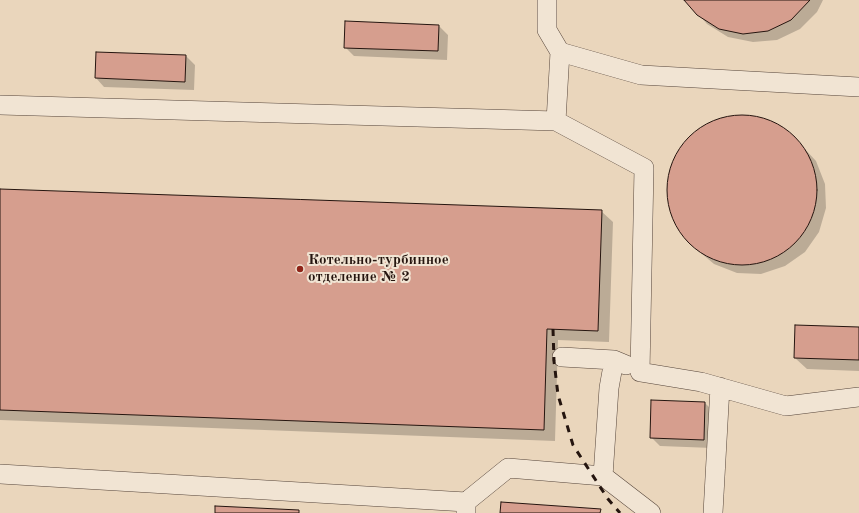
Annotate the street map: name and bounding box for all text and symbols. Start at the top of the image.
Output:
place label: Котельно-турбинное отделение № 2 [308,251,449,286]
marker: Котельно-турбинное отделение № 2 [295,264,305,274]

